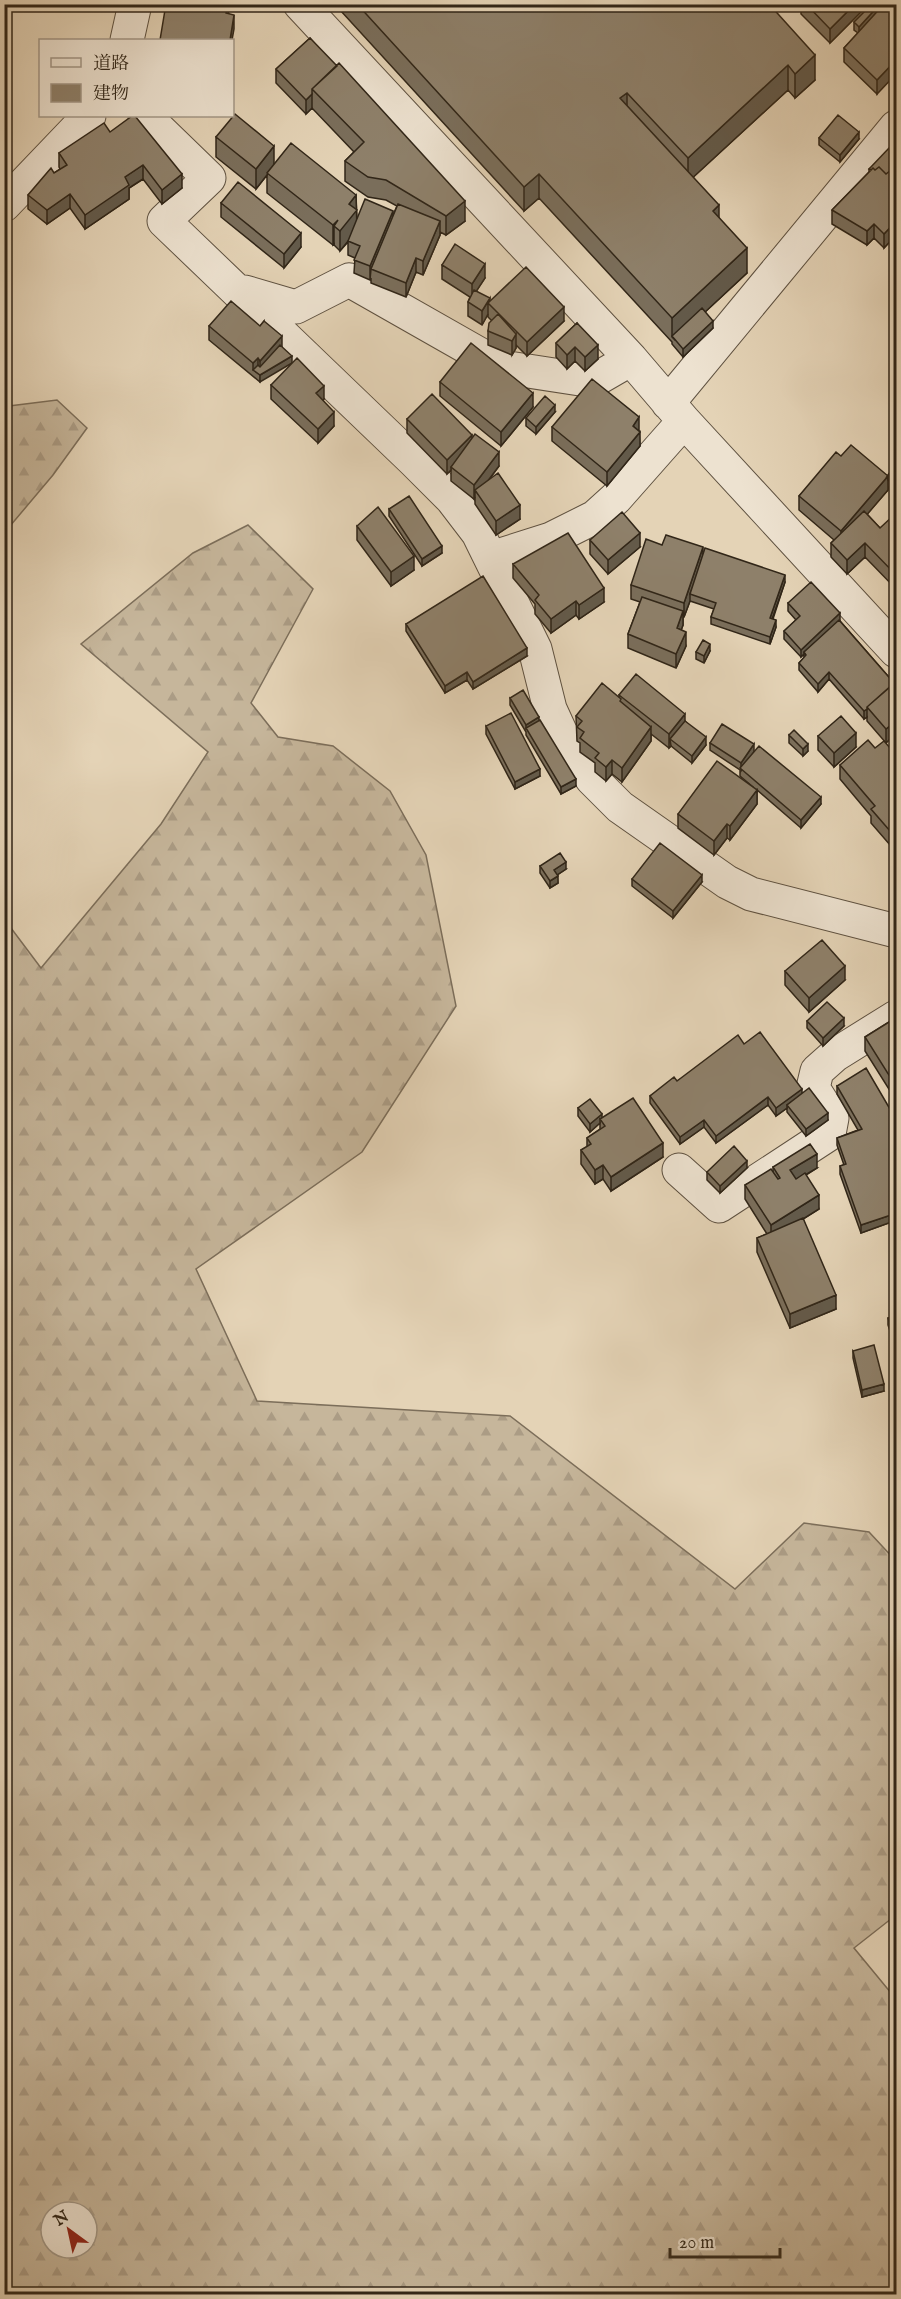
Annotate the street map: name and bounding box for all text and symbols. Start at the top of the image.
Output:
legend [39,39,234,117]
text: 道路 [93,53,129,76]
text: 建物 [93,83,129,106]
north arrow [39,2200,99,2260]
text: N [50,2207,73,2232]
scale bar [670,2221,780,2259]
text: 20 m [679,2232,714,2255]

